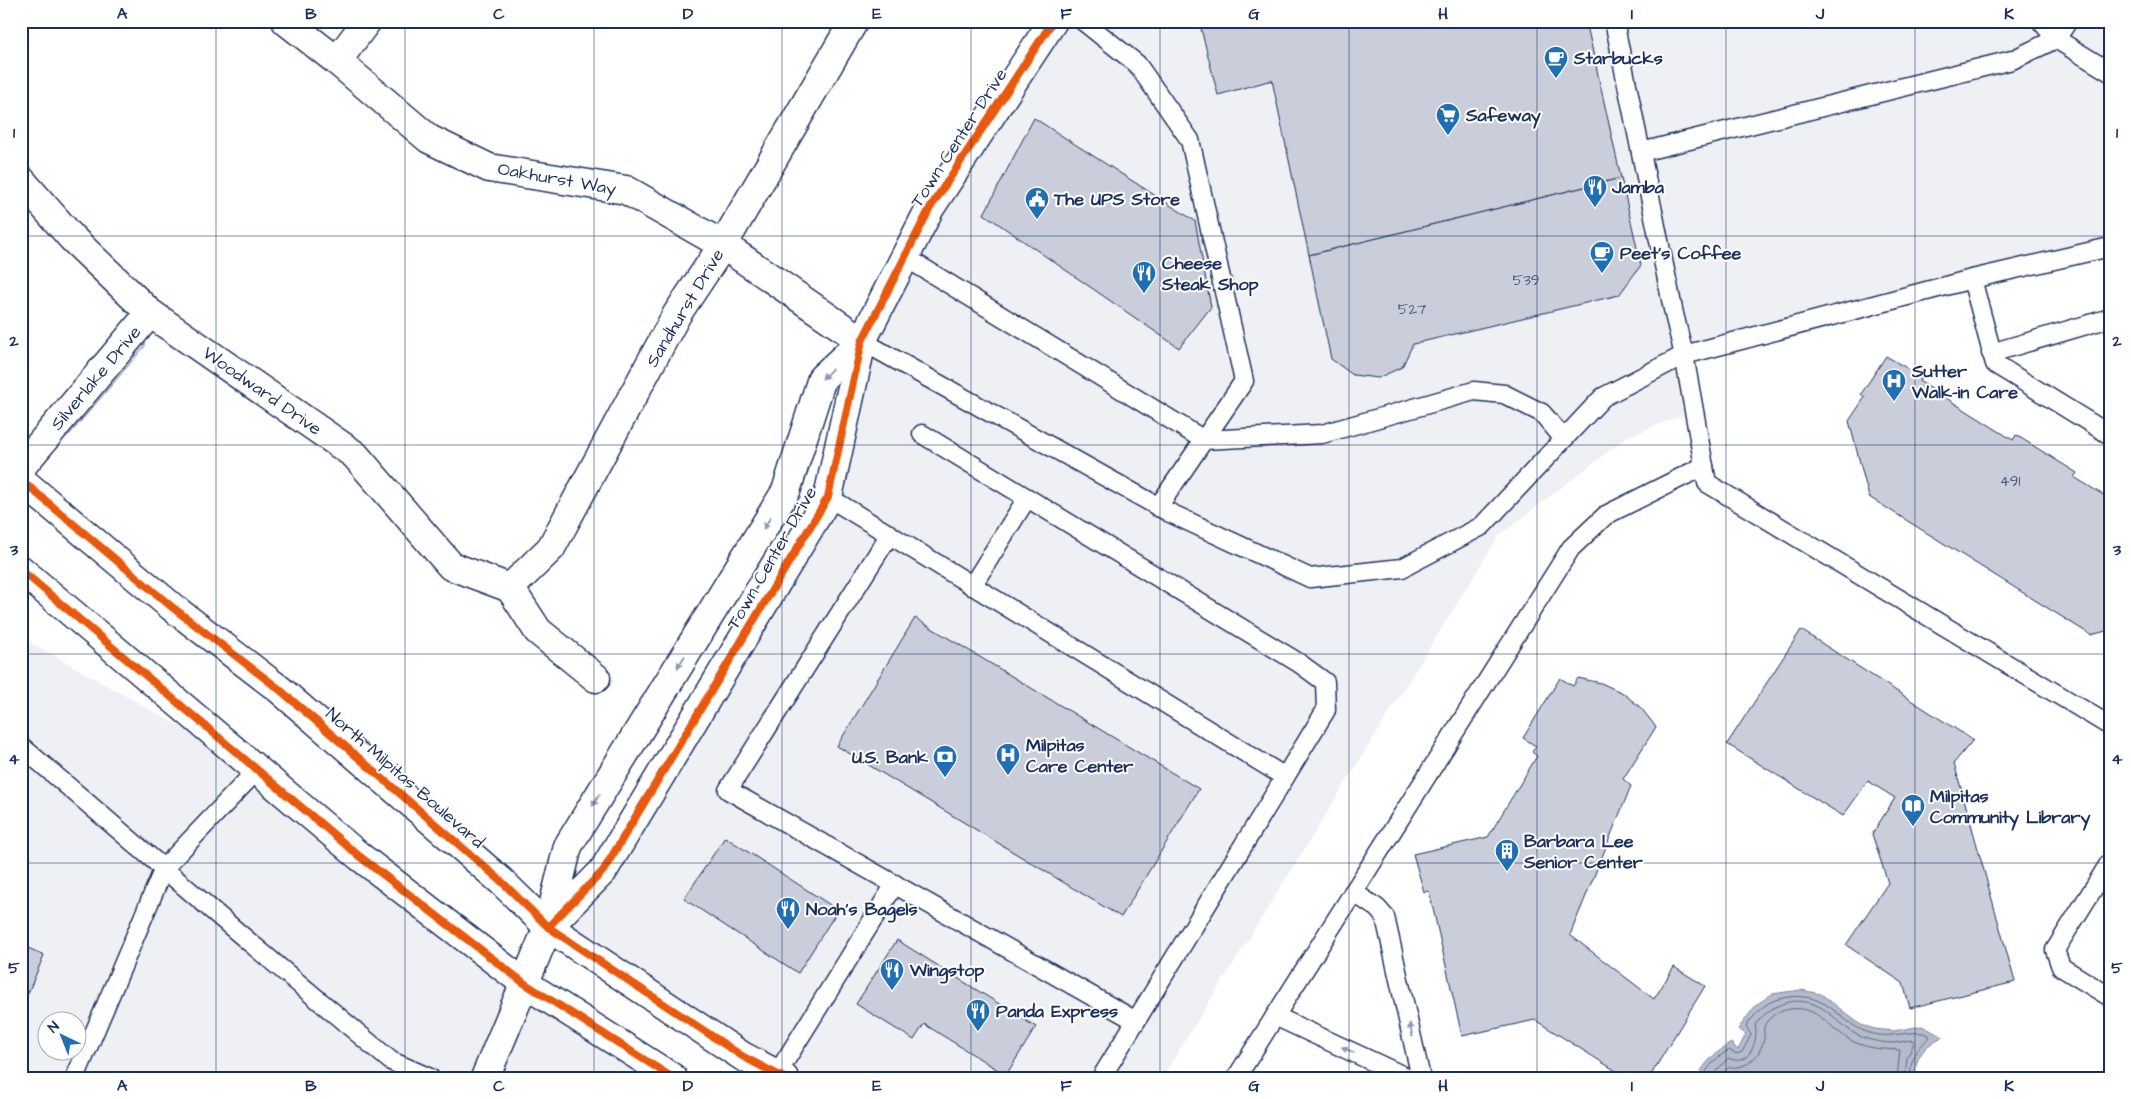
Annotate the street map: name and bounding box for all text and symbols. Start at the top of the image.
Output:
text: A [117,3,128,25]
text: B [305,3,317,25]
text: C [493,3,505,25]
text: D [683,3,694,25]
text: E [872,3,882,25]
text: F [1060,3,1072,25]
text: G [1248,3,1260,25]
text: H [1438,3,1448,25]
text: I [1631,3,1633,25]
text: J [1815,3,1825,25]
text: K [2004,3,2014,25]
cafe icon: Starbucks [1543,45,1569,79]
place label: Starbucks [1573,46,1663,71]
street label: Town Center Drive [905,63,1014,212]
supermarket icon: Safeway [1435,102,1461,136]
place label: Safeway [1465,103,1541,129]
text: 1 [13,122,16,144]
text: 1 [2116,122,2119,144]
street label: Oakhurst Way [496,156,618,203]
restaurant icon: Jamba [1582,174,1608,208]
place label: Jamba [1611,175,1665,200]
public building icon: The UPS Store [1024,186,1050,220]
place label: The UPS Store [1053,187,1180,212]
cafe icon: Peet's Coffee [1589,240,1615,274]
place label: Peet's Coffee [1620,241,1741,266]
street label: Sandhurst Drive [640,244,730,372]
place label: Cheese Steak Shop [1161,251,1259,297]
restaurant icon: Cheese Steak Shop [1131,260,1157,294]
house number: 539 [1513,270,1539,291]
house number: 527 [1398,299,1426,320]
street label: Silverlake Drive [45,320,147,436]
text: 2 [8,330,19,352]
text: 2 [2111,330,2122,352]
street label: Woodward Drive [198,341,327,442]
place label: Sutter Walk-in Care [1911,359,2018,405]
one-way arrow [821,368,833,380]
hospital icon: Sutter Walk-in Care [1881,368,1907,402]
house number: 491 [2000,471,2020,492]
street label: Town Center Drive [721,482,823,634]
one-way arrow [762,517,771,530]
text: 3 [9,539,19,561]
text: 3 [2112,539,2122,561]
one-way arrow [677,655,686,668]
street label: North Milpitas Boulevard [320,702,490,854]
place label: Milpitas Care Center [1026,733,1133,779]
hospital icon: Milpitas Care Center [995,742,1021,776]
bank icon: U.S. Bank [932,744,958,778]
place label: U.S. Bank [852,745,929,770]
text: 4 [9,748,20,770]
text: 4 [2112,748,2123,770]
place label: Milpitas Community Library [1930,784,2090,831]
one-way arrow [591,793,601,806]
library icon: Milpitas Community Library [1900,793,1926,827]
place label: Barbara Lee Senior Center [1523,829,1643,875]
building icon: Barbara Lee Senior Center [1494,838,1520,872]
restaurant icon: Noah's Bagels [775,896,801,930]
place label: Noah's Bagels [806,897,917,923]
text: 5 [8,957,20,979]
restaurant icon: Wingstop [879,957,905,991]
text: 5 [2111,957,2123,979]
place label: Wingstop [909,958,984,984]
restaurant icon: Panda Express [965,998,991,1032]
place label: Panda Express [996,999,1118,1024]
north arrow [38,1012,88,1062]
text: N [44,1017,64,1038]
one-way arrow [1407,1023,1415,1038]
one-way arrow [1341,1046,1355,1054]
text: A [117,1075,128,1097]
text: B [305,1075,317,1097]
text: C [493,1075,505,1097]
text: D [683,1075,694,1097]
text: E [872,1075,882,1097]
text: F [1060,1075,1072,1097]
text: G [1248,1075,1260,1097]
text: H [1438,1075,1448,1097]
text: I [1631,1075,1633,1097]
text: J [1815,1075,1825,1097]
text: K [2004,1075,2014,1097]

